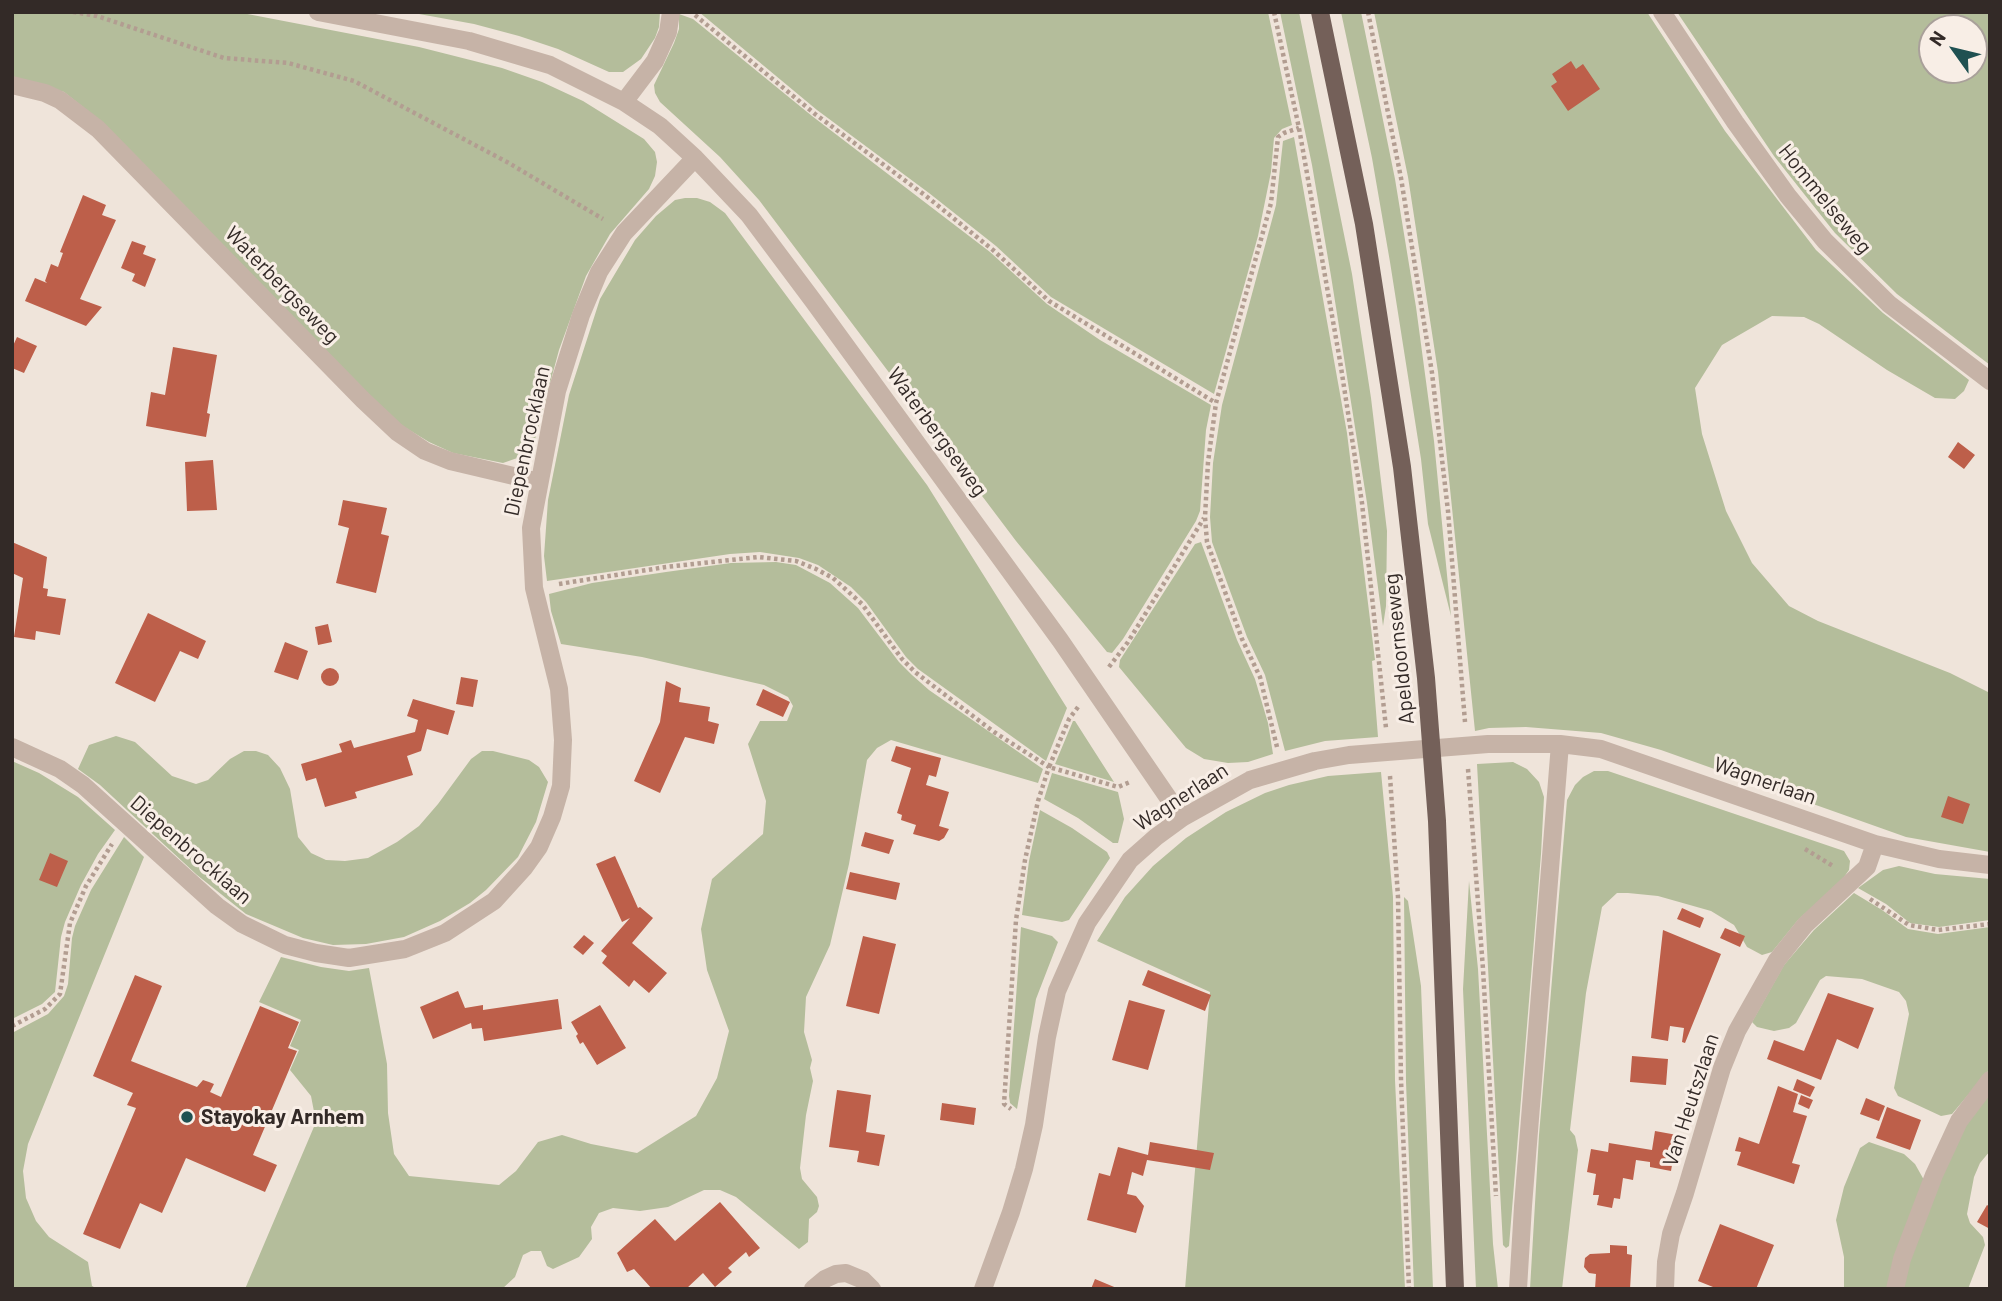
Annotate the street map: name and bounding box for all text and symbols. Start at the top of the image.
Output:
north arrow [1918,14,1988,84]
text: N [1924,26,1950,50]
street label: Hommelseweg [1773,139,1877,259]
street label: Waterbergseweg [220,221,344,349]
street label: Waterbergseweg [882,363,992,501]
street label: Diepenbrocklaan [499,364,555,518]
street label: Apeldoornseweg [1379,572,1419,726]
street label: Wagnerlaan [1710,752,1820,810]
street label: Wagnerlaan [1129,757,1233,837]
street label: Diepenbrocklaan [125,790,257,910]
street label: Van Heutszlaan [1658,1030,1724,1170]
place label: Stayokay Arnhem [201,1104,364,1130]
marker: Stayokay Arnhem [179,1109,195,1125]

